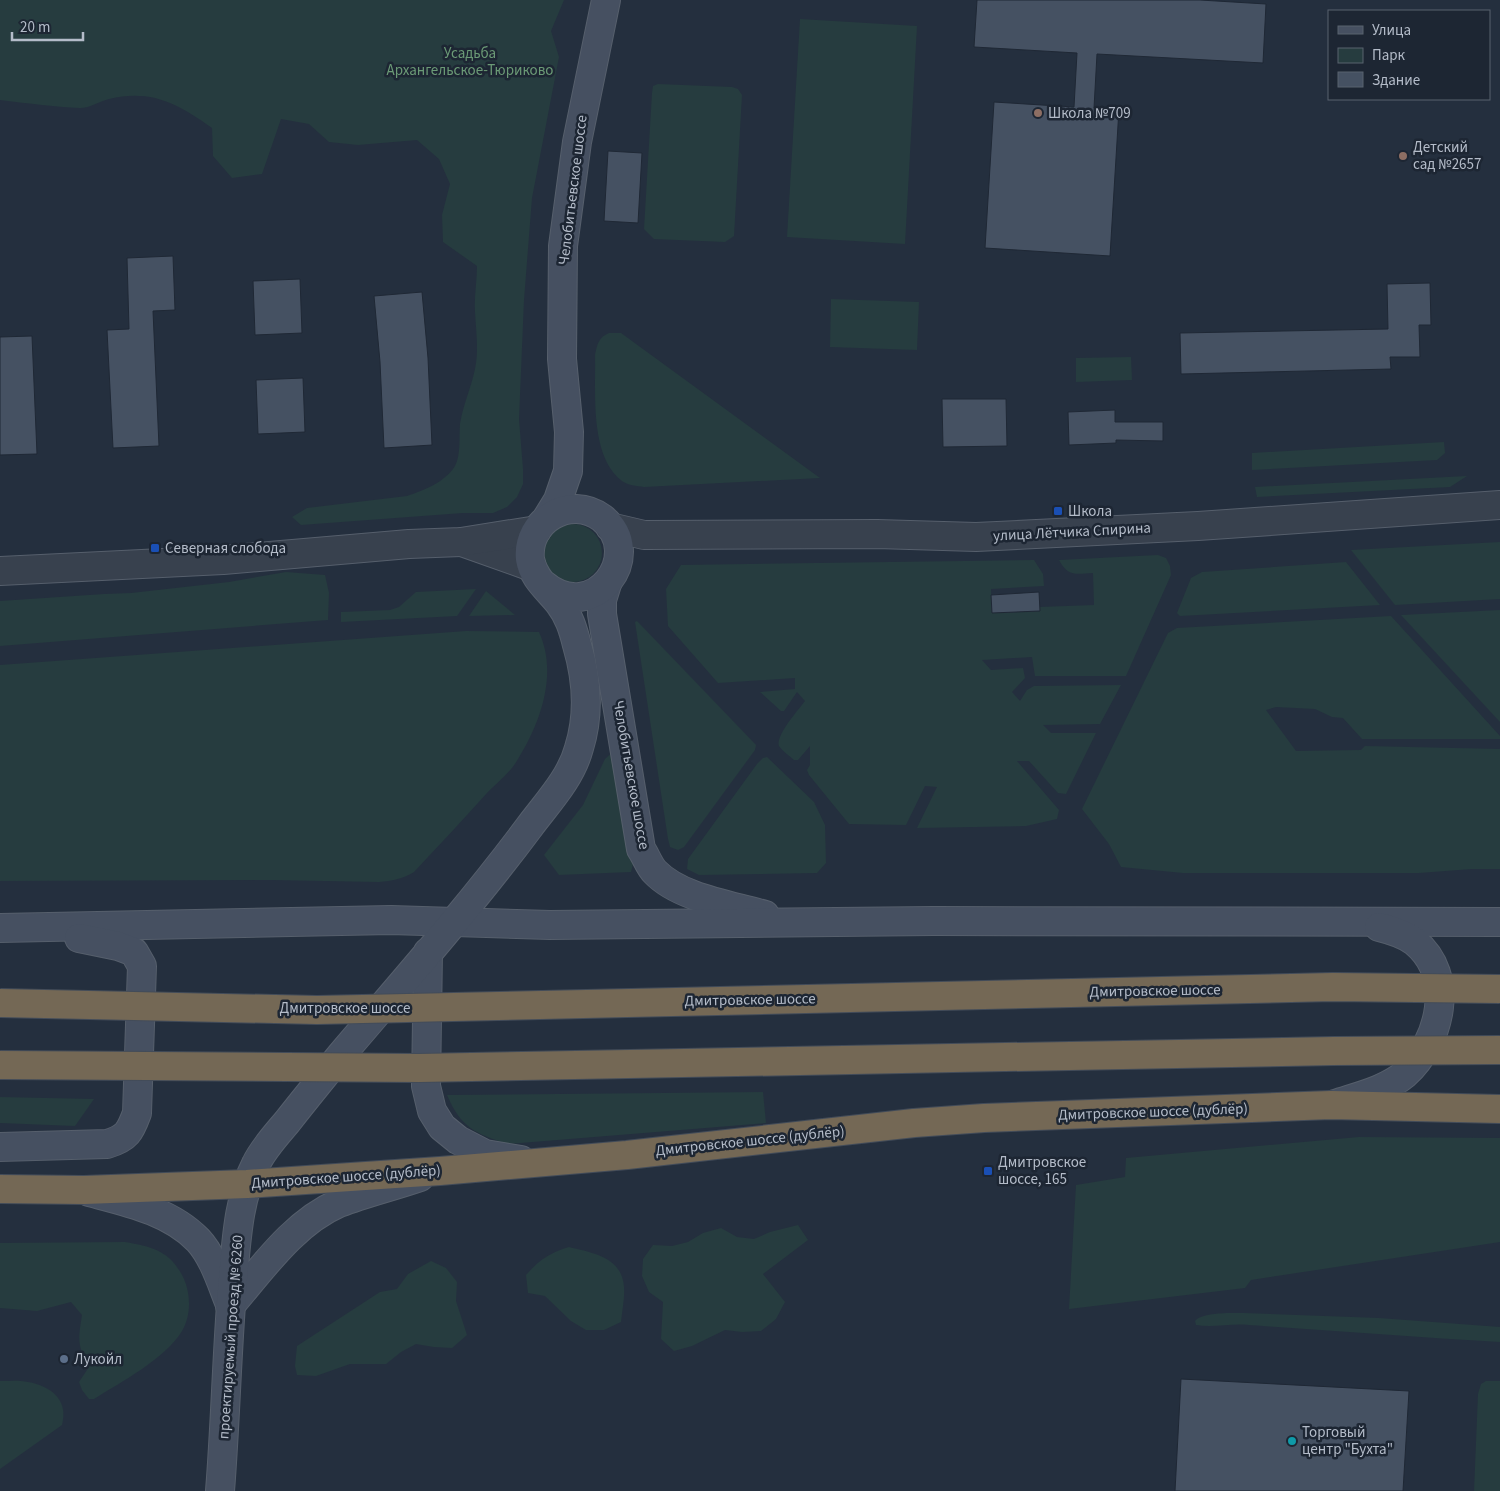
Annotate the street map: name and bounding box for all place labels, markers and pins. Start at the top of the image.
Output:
place label: Школа №709 [1048,103,1131,124]
marker: Школа №709 [1032,107,1044,119]
place label: Детский сад №2657 [1413,137,1481,175]
marker: Детский сад №2657 [1397,150,1409,162]
place label: Школа [1068,501,1112,522]
marker: Школа [1052,505,1064,517]
place label: Северная слобода [165,538,286,559]
marker: Северная слобода [149,542,161,554]
place label: Дмитровское шоссе, 165 [998,1152,1086,1190]
marker: Дмитровское шоссе, 165 [982,1165,994,1177]
place label: Лукойл [74,1349,122,1370]
marker: Лукойл [58,1353,70,1365]
place label: Торговый центр "Бухта" [1302,1422,1393,1460]
marker: Торговый центр "Бухта" [1286,1435,1298,1447]

